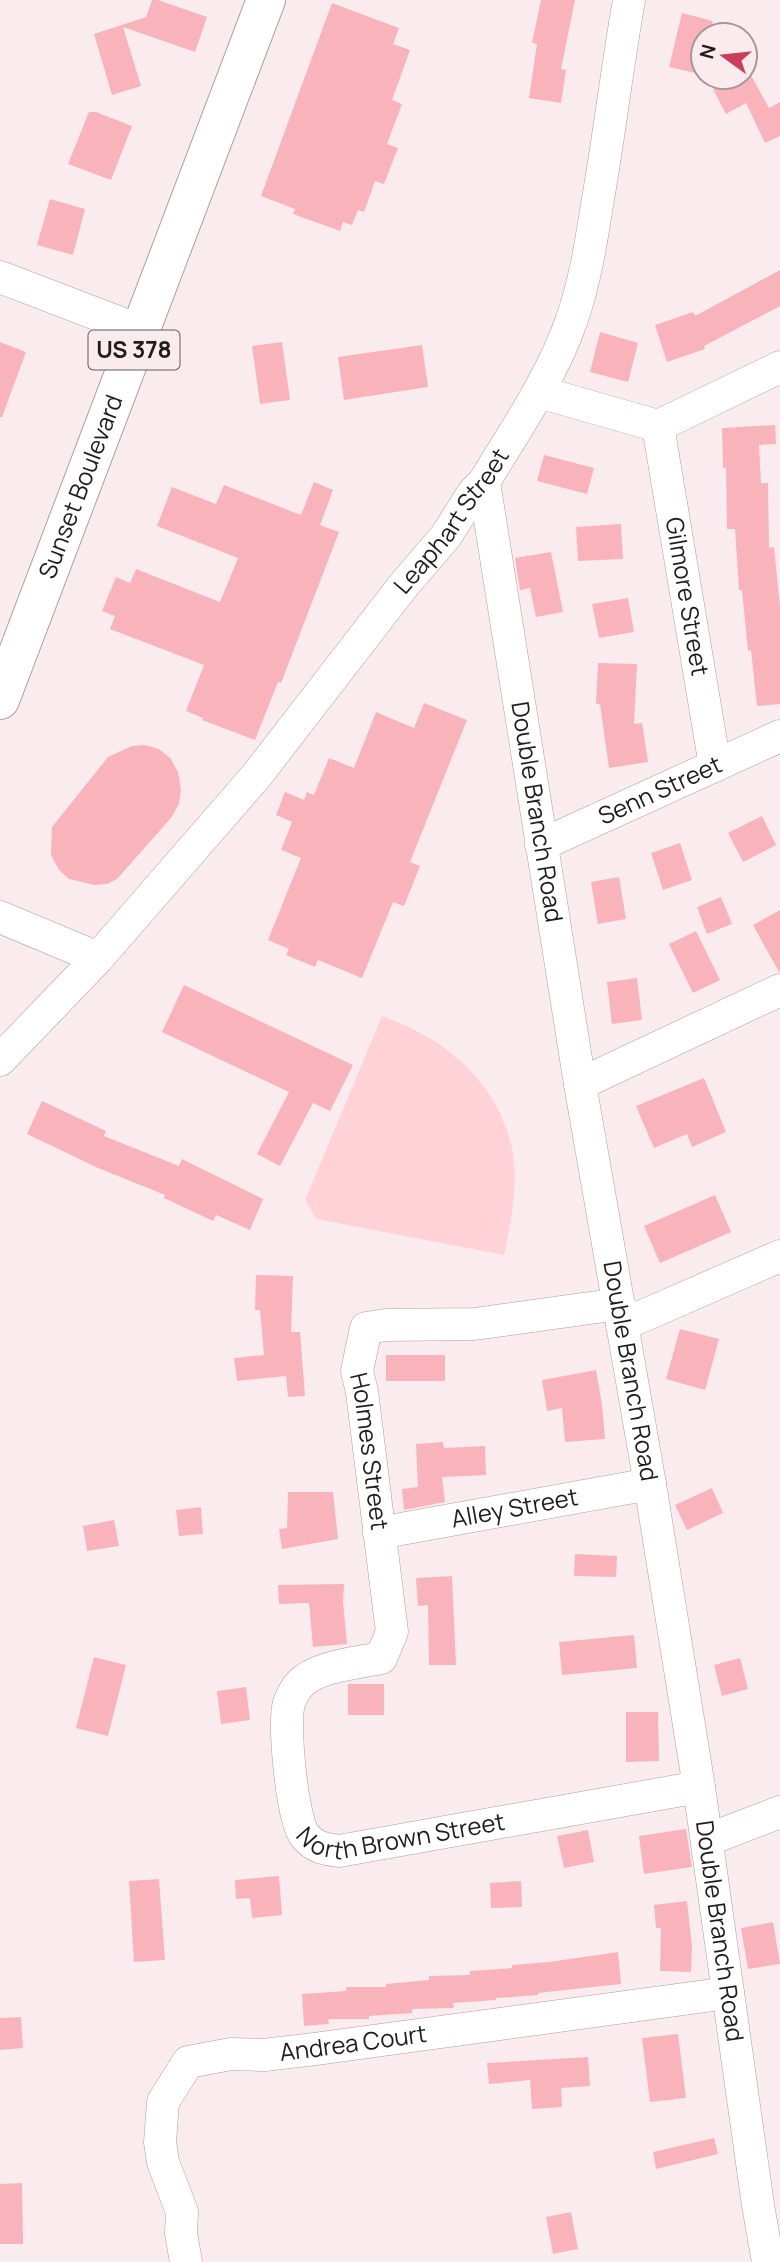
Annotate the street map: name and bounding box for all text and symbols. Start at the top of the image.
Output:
north arrow [689,21,759,91]
text: N [693,42,722,62]
road number: US 378 [88,330,180,370]
street label: Sunset Boulevard [30,390,130,583]
street label: Leaphart Street [385,441,516,600]
street label: Gilmore Street [659,515,718,678]
street label: Double Branch Road [504,699,572,924]
street label: Senn Street [593,747,727,832]
street label: Double Branch Road [596,1258,667,1483]
street label: Holmes Street [343,1369,397,1532]
street label: Alley Street [448,1479,581,1535]
street label: North Brown Street [290,1804,507,1866]
street label: Double Branch Road [689,1818,753,2043]
street label: Andrea Court [278,2016,428,2068]

